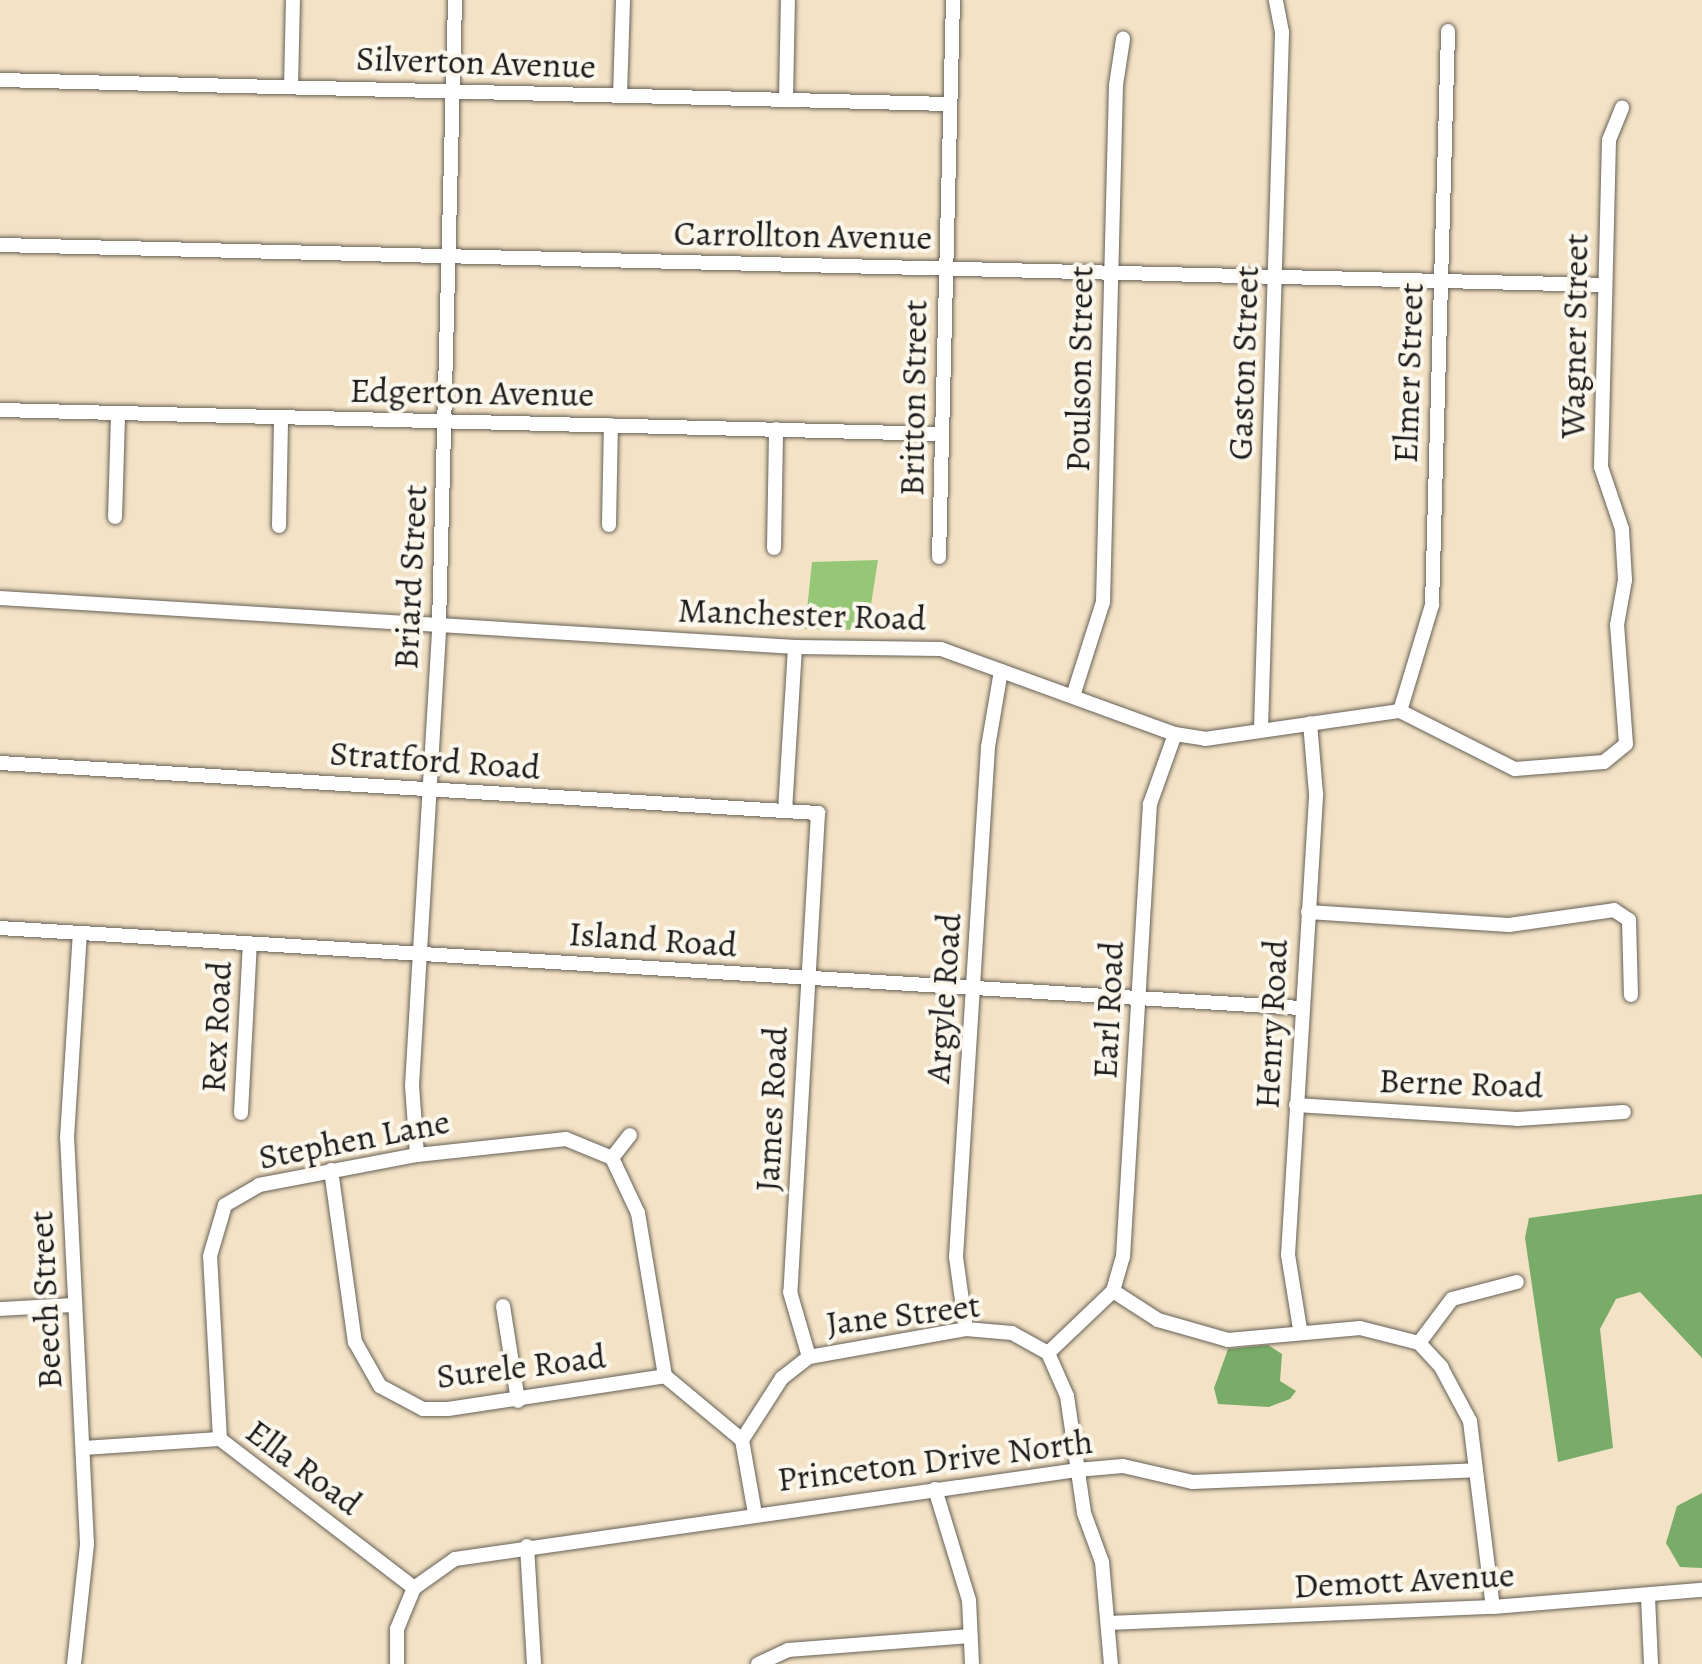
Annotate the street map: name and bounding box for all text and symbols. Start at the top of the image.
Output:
street label: Silverton Avenue [355,37,597,87]
street label: Carrollton Avenue [673,212,933,258]
street label: Wagner Street [1551,233,1597,439]
street label: Gaston Street [1219,265,1267,461]
street label: Poulson Street [1056,266,1102,472]
street label: Elmer Street [1384,282,1432,464]
street label: Britton Street [890,299,936,497]
street label: Edgerton Avenue [349,369,595,415]
street label: Briard Street [384,484,436,670]
street label: Manchester Road [677,589,927,639]
street label: Stratford Road [328,732,542,788]
street label: Island Road [567,912,739,966]
street label: Argyle Road [916,912,970,1084]
street label: Henry Road [1246,938,1296,1110]
street label: Earl Road [1083,940,1133,1080]
street label: Rex Road [192,960,240,1094]
street label: James Road [746,1025,796,1193]
street label: Berne Road [1378,1059,1544,1107]
street label: Stephen Lane [255,1100,453,1178]
street label: Beech Street [19,1210,71,1390]
street label: Jane Street [824,1284,982,1344]
street label: Surele Road [434,1335,608,1397]
street label: Ella Road [238,1410,370,1524]
street label: Princeton Drive North [775,1420,1095,1500]
street label: Demott Avenue [1293,1553,1515,1607]

